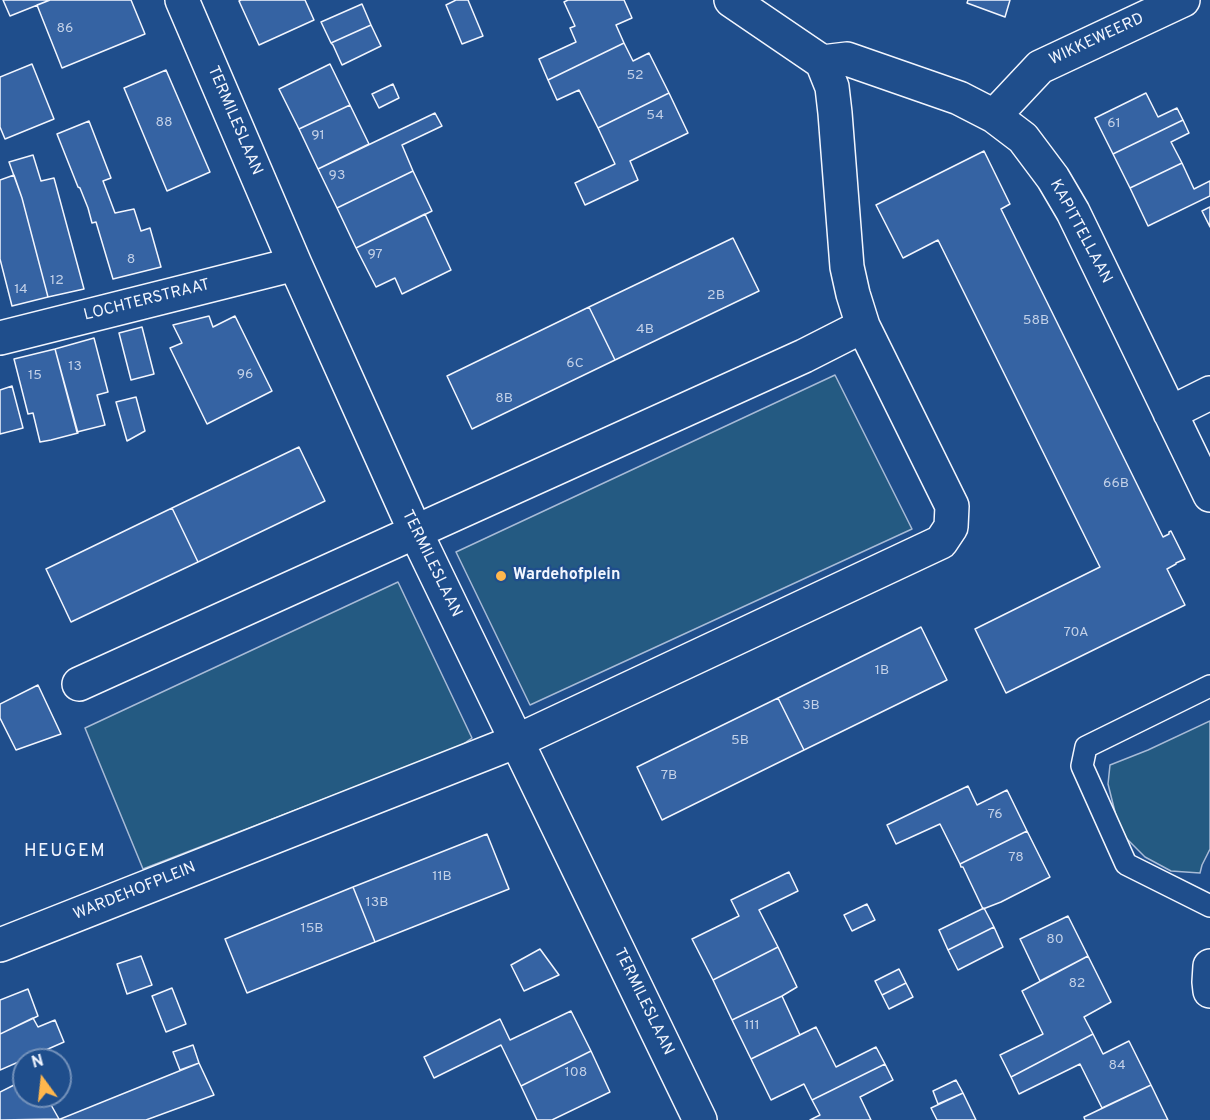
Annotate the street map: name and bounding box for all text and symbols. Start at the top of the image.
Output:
street label: WIKKEWEERD [1047,10,1147,70]
house number: 86 [57,21,73,37]
street label: TERMILESLAAN [202,64,266,178]
house number: 52 [626,68,644,84]
house number: 54 [646,108,664,124]
house number: 88 [155,115,173,131]
house number: 61 [1107,116,1121,132]
house number: 91 [311,128,325,144]
house number: 93 [329,168,345,184]
street label: KAPITTELLAAN [1045,177,1115,287]
house number: 97 [367,247,383,263]
house number: 8 [127,252,135,268]
house number: 12 [50,273,64,289]
street label: LOCHTERSTRAAT [82,276,212,326]
house number: 14 [14,282,28,298]
house number: 2B [707,288,725,304]
house number: 58B [1023,313,1049,329]
house number: 4B [636,322,654,338]
house number: 6C [566,356,584,372]
house number: 13 [68,359,82,375]
house number: 96 [237,367,253,383]
house number: 15 [28,368,42,384]
house number: 8B [495,391,513,407]
house number: 66B [1103,476,1129,492]
street label: TERMILESLAAN [397,507,465,621]
place label: Wardehofplein [513,566,620,586]
marker: Wardehofplein [494,569,508,583]
house number: 70A [1064,625,1088,641]
house number: 1B [875,663,889,679]
house number: 3B [802,698,820,714]
house number: 5B [731,733,749,749]
house number: 7B [661,768,677,784]
house number: 76 [988,807,1002,823]
district label: HEUGEM [24,841,106,863]
house number: 78 [1008,850,1024,866]
street label: WARDEHOFPLEIN [71,859,199,925]
house number: 11B [432,869,452,885]
house number: 13B [366,895,388,911]
house number: 15B [300,921,324,937]
house number: 80 [1046,932,1064,948]
street label: TERMILESLAAN [609,945,677,1059]
house number: 82 [1069,976,1085,992]
house number: 111 [744,1018,760,1034]
north arrow [12,1048,72,1108]
text: N [30,1051,46,1074]
house number: 84 [1108,1058,1126,1074]
house number: 108 [565,1065,587,1081]

